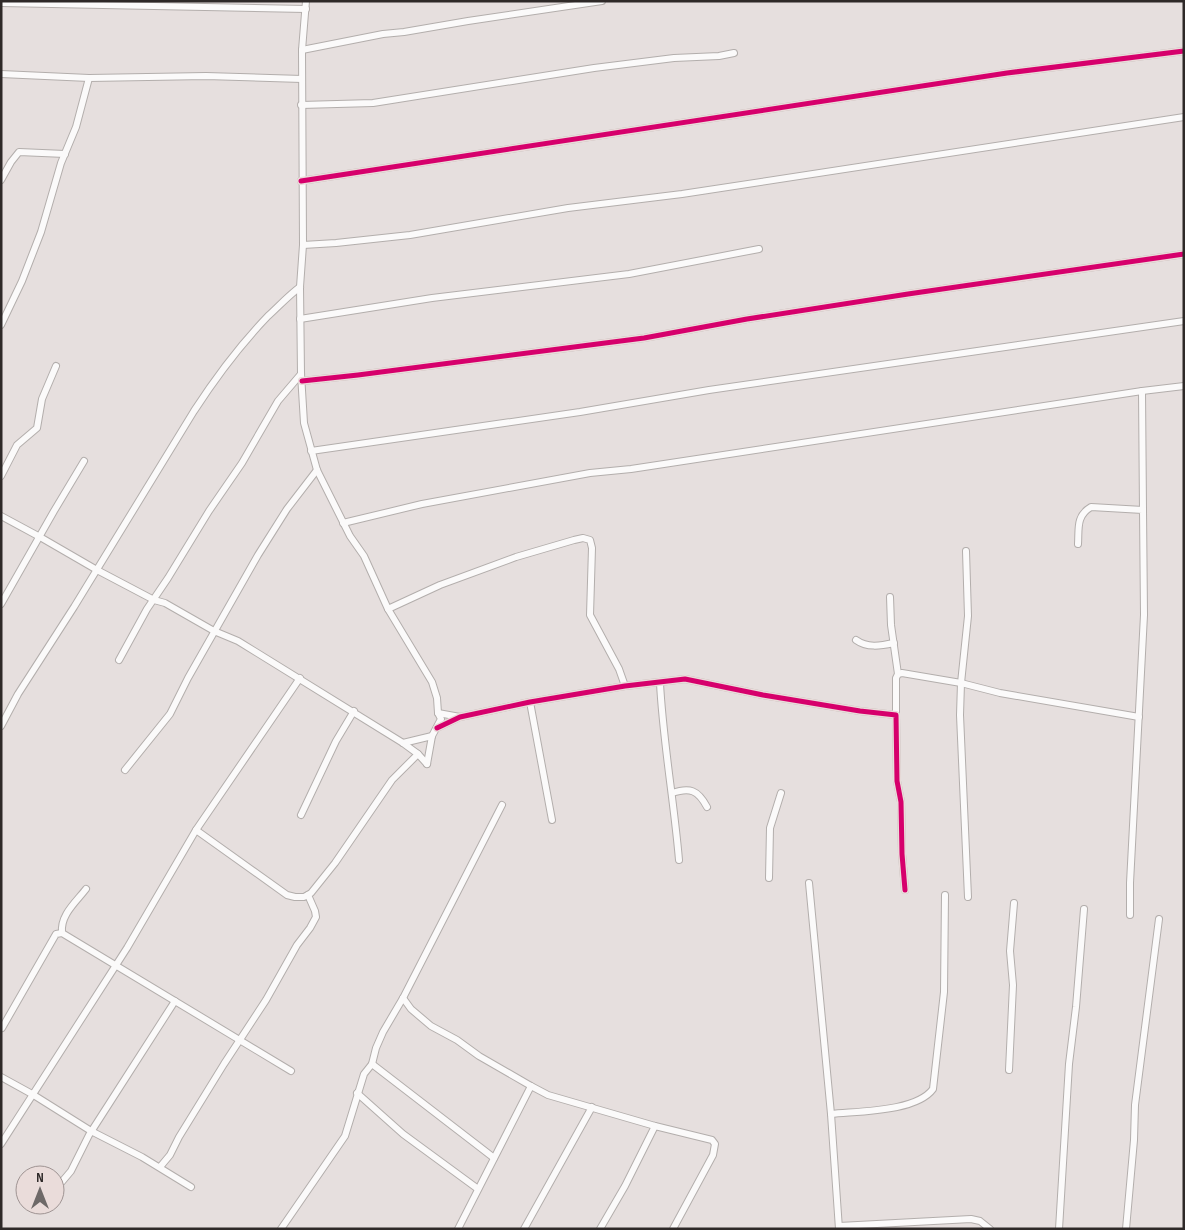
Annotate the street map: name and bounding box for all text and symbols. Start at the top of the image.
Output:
north arrow [15,1165,65,1215]
text: N [36,1169,44,1186]

